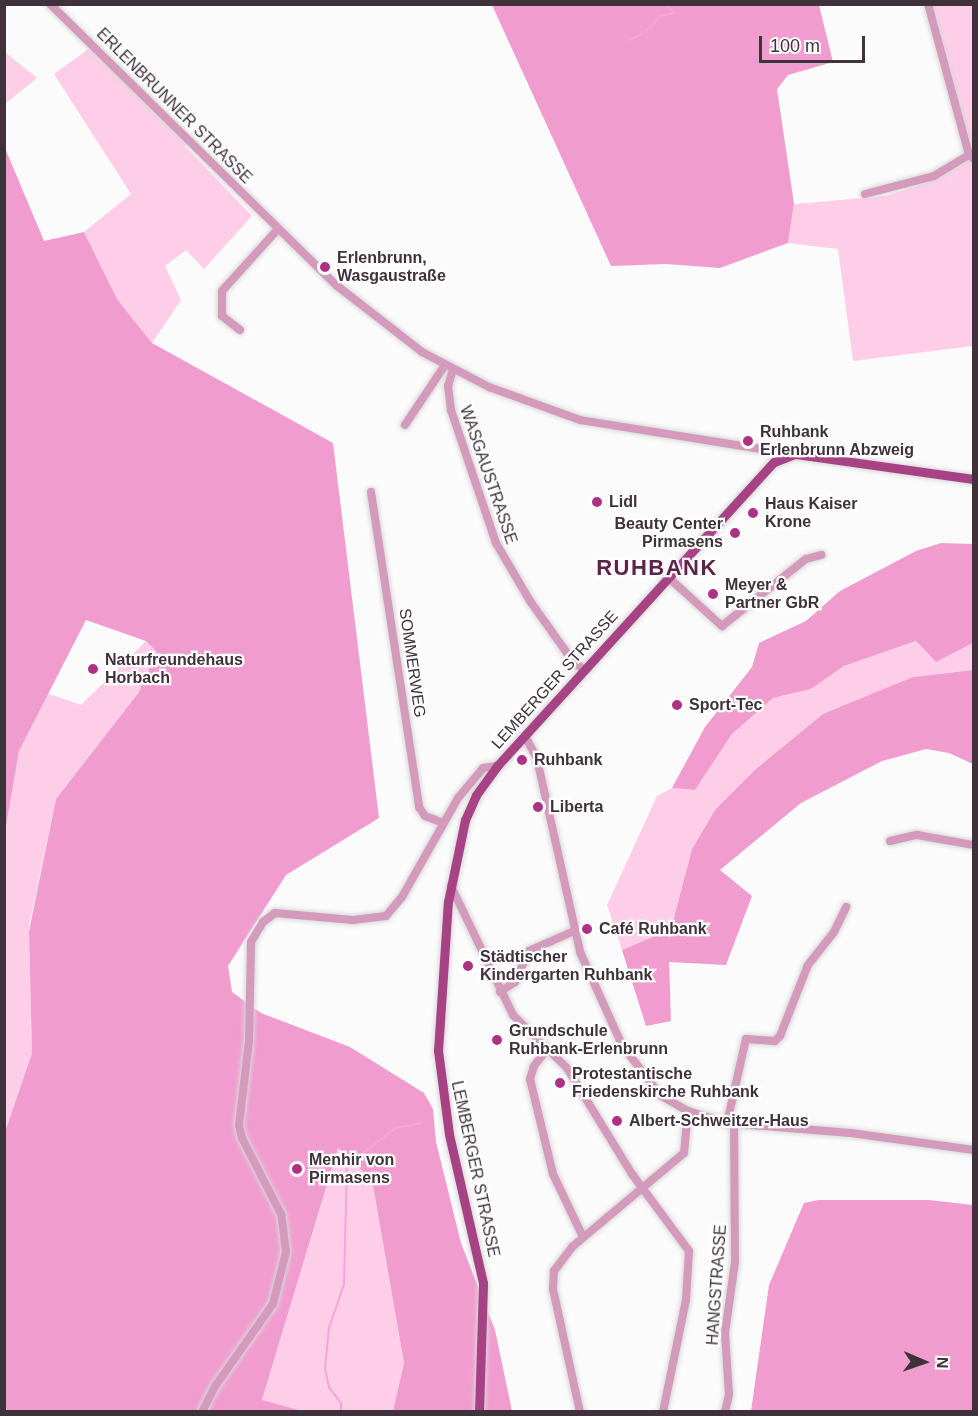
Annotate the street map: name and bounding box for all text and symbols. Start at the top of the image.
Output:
street label: ERLENBRUNNER STRASSE [92,24,256,188]
scale bar [762,24,868,62]
text: 100 m [770,36,820,56]
place label: Erlenbrunn, Wasgaustraße [337,248,446,286]
marker: Erlenbrunn, Wasgaustraße [318,260,332,274]
street label: WASGAUSTRASSE [455,403,521,547]
place label: Ruhbank Erlenbrunn Abzweig [760,422,915,460]
marker: Ruhbank Erlenbrunn Abzweig [741,434,755,448]
place label: Lidl [609,492,637,512]
place label: Haus Kaiser Krone [765,494,857,532]
marker: Lidl [590,495,604,509]
marker: Haus Kaiser Krone [746,506,760,520]
place label: Beauty Center Pirmasens [615,514,723,552]
marker: Beauty Center Pirmasens [728,526,742,540]
district label: RUHBANK [596,555,718,581]
place label: Meyer & Partner GbR [725,575,819,613]
marker: Meyer & Partner GbR [706,587,720,601]
street label: SOMMERWEG [395,607,429,719]
street label: LEMBERGER STRASSE [488,607,622,753]
place label: Naturfreundehaus Horbach [105,650,243,688]
marker: Naturfreundehaus Horbach [86,662,100,676]
place label: Sport-Tec [689,695,762,715]
marker: Sport-Tec [670,698,684,712]
place label: Ruhbank [534,750,602,770]
marker: Ruhbank [515,753,529,767]
place label: Liberta [550,797,603,817]
marker: Liberta [531,800,545,814]
place label: Café Ruhbank [599,919,707,939]
marker: Café Ruhbank [580,922,594,936]
place label: Städtischer Kindergarten Ruhbank [480,947,652,985]
marker: Städtischer Kindergarten Ruhbank [461,959,475,973]
place label: Grundschule Ruhbank-Erlenbrunn [509,1021,668,1059]
marker: Grundschule Ruhbank-Erlenbrunn [490,1033,504,1047]
place label: Protestantische Friedenskirche Ruhbank [572,1064,759,1102]
marker: Protestantische Friedenskirche Ruhbank [553,1076,567,1090]
street label: LEMBERGER STRASSE [447,1079,503,1259]
place label: Albert-Schweitzer-Haus [629,1111,809,1131]
marker: Albert-Schweitzer-Haus [610,1114,624,1128]
place label: Menhir von Pirmasens [309,1150,394,1188]
marker: Menhir von Pirmasens [290,1162,304,1176]
street label: HANGSTRASSE [703,1224,731,1346]
north arrow [894,1332,954,1392]
text: N [934,1357,951,1369]

